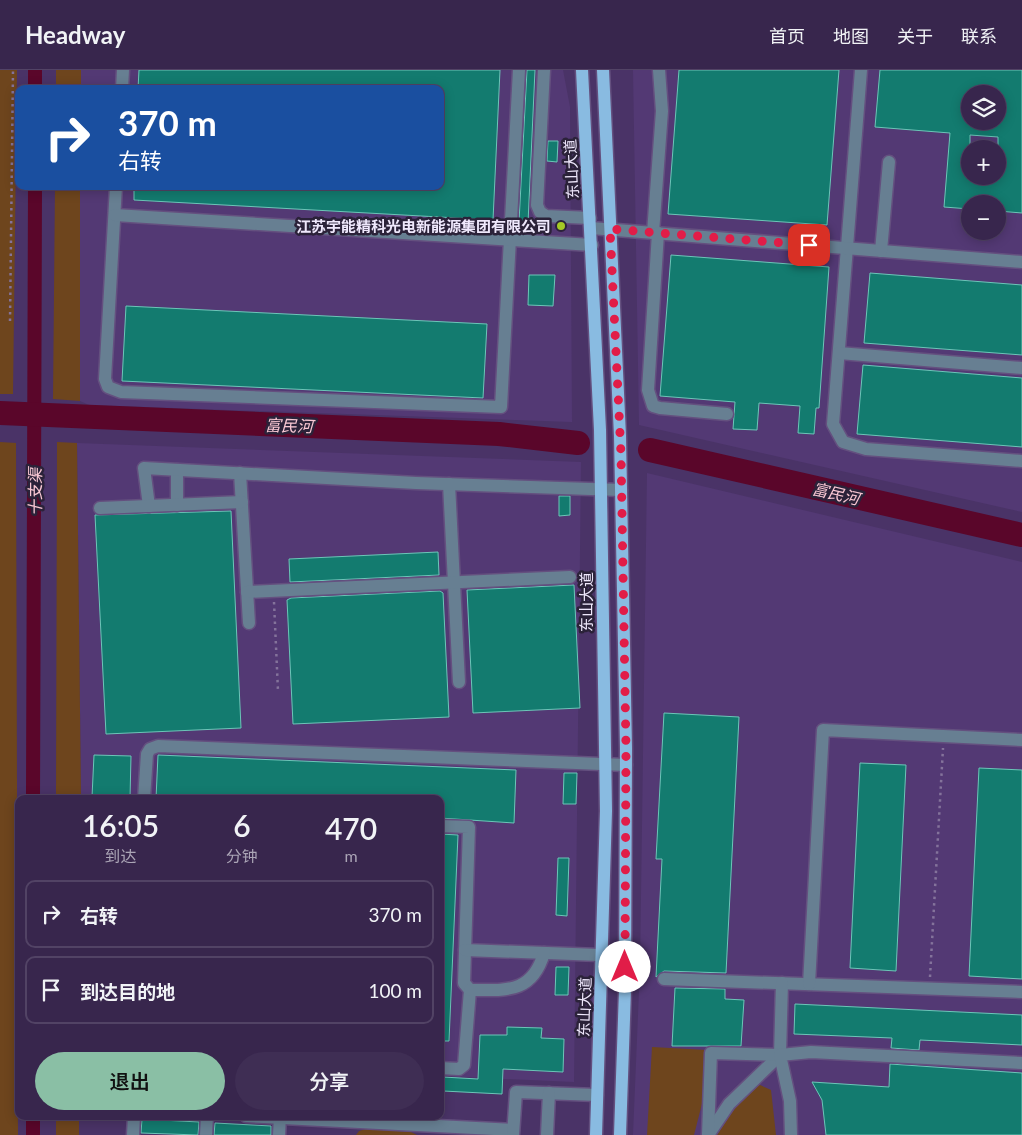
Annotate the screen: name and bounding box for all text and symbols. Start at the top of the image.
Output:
text: Headway [25,20,125,49]
text: 首页 [769,25,805,47]
text: 地图 [833,25,869,47]
text: 关于 [897,25,933,47]
text: 联系 [961,25,997,47]
map controls [961,85,1006,240]
button: layers [961,85,1006,130]
text: 370 m [118,101,217,143]
icon: right [35,105,100,170]
street label: 东山大道 [560,139,582,199]
button: + [961,140,1006,185]
text: 右转 [118,147,162,174]
button: − [961,195,1006,240]
place label: 江苏宇能精科光电新能源集团有限公司 [296,217,551,235]
marker: 江苏宇能精科光电新能源集团有限公司 [555,220,567,232]
pin [788,224,830,266]
icon: arrive [795,231,823,259]
water label: 富民河 [265,415,316,435]
water label: 十支渠 [25,466,44,516]
water label: 富民河 [810,478,864,508]
street label: 东山大道 [577,572,595,632]
text: 16:05 [82,807,159,843]
text: 6 [233,807,251,843]
text: 470 [325,810,377,846]
text: 到达 [104,846,137,865]
text: 分钟 [226,846,258,865]
text: m [344,846,358,865]
icon: right [37,900,65,928]
text: 370 m [368,903,422,926]
text: 右转 [80,904,118,927]
position arrow [598,940,650,992]
icon: arrive [37,976,65,1004]
street label: 东山大道 [574,977,594,1037]
text: 100 m [368,979,422,1002]
text: 到达目的地 [80,980,175,1003]
button: 退出 [35,1052,225,1110]
button: 分享 [235,1052,424,1110]

